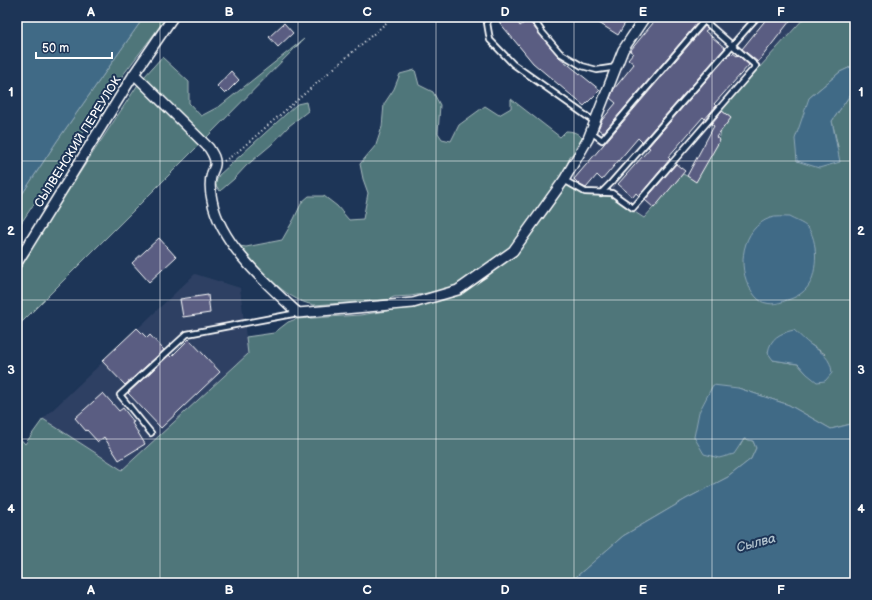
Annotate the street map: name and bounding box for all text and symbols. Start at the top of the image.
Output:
text: A [86,4,95,20]
text: B [224,4,234,20]
text: C [362,4,372,20]
text: D [500,4,510,20]
text: E [639,4,648,20]
text: F [777,4,785,20]
scale bar [36,34,112,60]
text: 50 m [42,41,69,56]
street label: СЫЛВЕНСКИЙ ПЕРЕУЛОК [31,73,125,210]
text: 1 [8,84,14,100]
text: 1 [858,84,864,100]
text: 2 [7,223,15,239]
text: 2 [857,223,865,239]
text: 3 [7,362,15,378]
text: 3 [857,362,865,378]
text: 4 [7,501,15,517]
text: 4 [857,501,865,517]
water label: Сылва [735,530,778,556]
text: A [86,582,95,598]
text: B [224,582,234,598]
text: C [362,582,372,598]
text: D [500,582,510,598]
text: E [639,582,648,598]
text: F [777,582,785,598]

